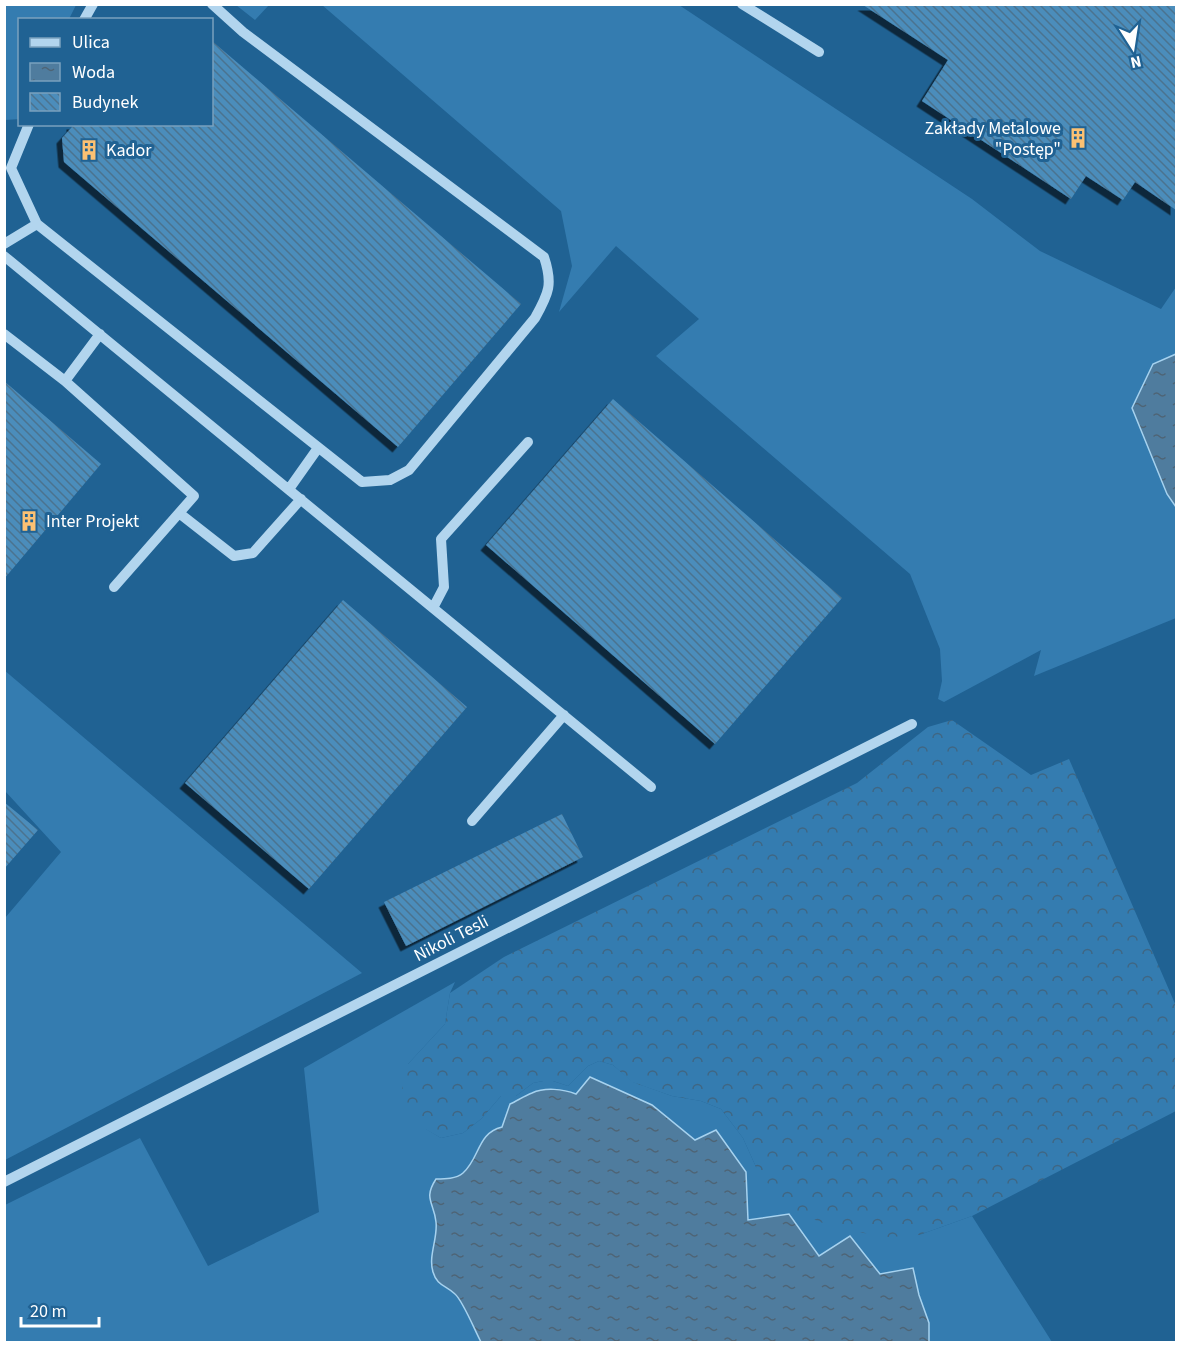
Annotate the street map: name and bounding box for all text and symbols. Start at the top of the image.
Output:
legend [18,18,213,126]
north arrow [1103,18,1163,78]
text: Ulica [72,30,110,55]
text: N [1128,50,1143,74]
text: Woda [72,60,115,85]
text: Budynek [72,90,139,115]
place label: Zakłady Metalowe "Postęp" [924,116,1061,162]
building icon: Zakłady Metalowe "Postęp" [1066,126,1090,150]
building icon: Kador [77,138,101,162]
place label: Kador [106,138,152,163]
building icon: Inter Projekt [17,509,41,533]
place label: Inter Projekt [46,509,139,534]
street label: Nikoli Tesli [409,909,493,968]
scale bar [21,1290,99,1328]
text: 20 m [30,1299,66,1324]

